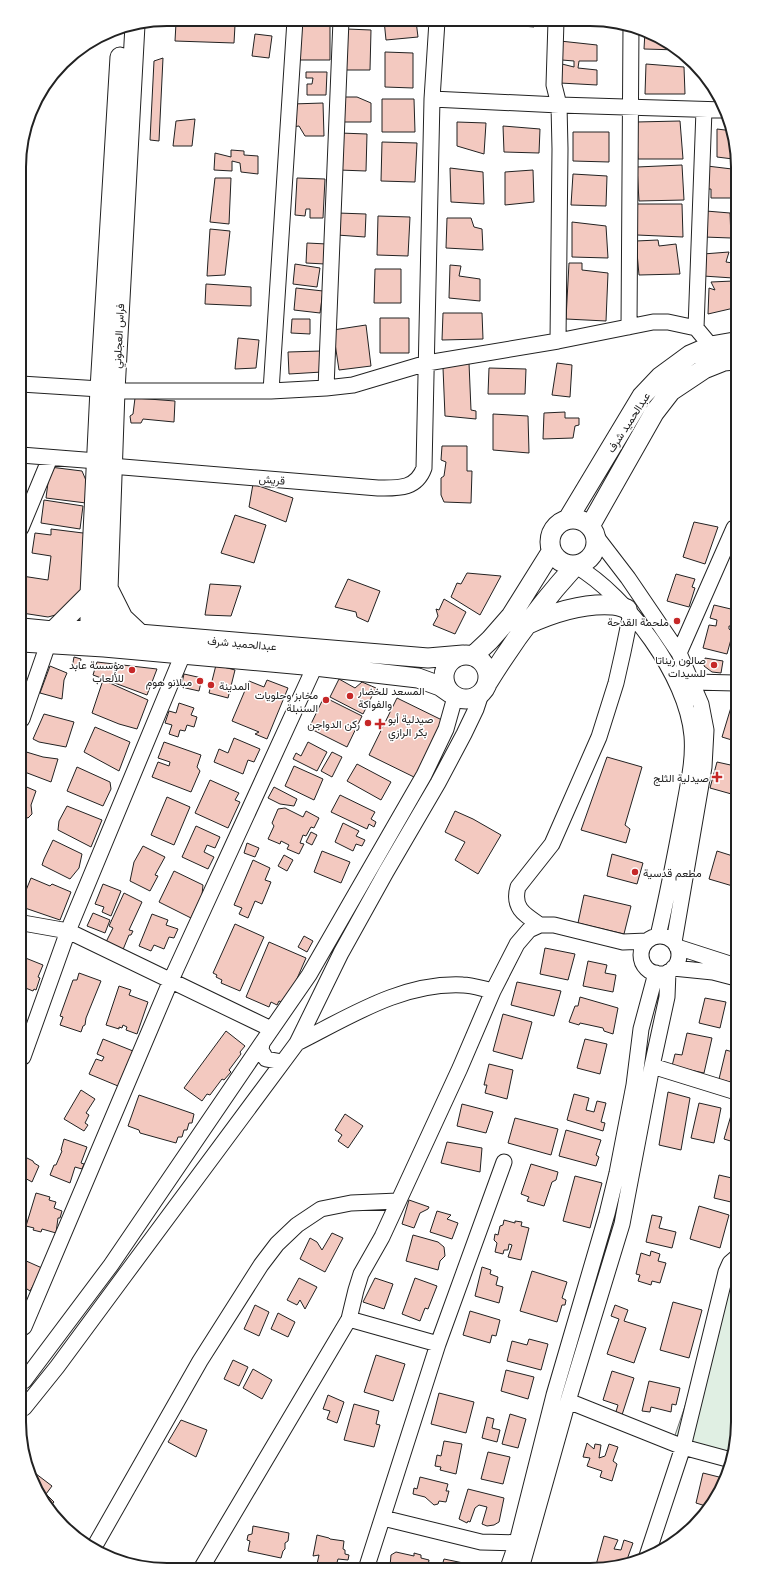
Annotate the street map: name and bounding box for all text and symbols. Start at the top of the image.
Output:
street label: فراس العجلوني [109,303,130,369]
street label: عبدالحميد شرف [603,389,653,455]
street label: قريش [258,470,286,488]
place label: ملحمة القدحة [607,614,669,629]
marker: ملحمة القدحة [672,616,682,626]
street label: عبدالحميد شرف [207,633,277,654]
place label: صالون ريناتا للسيدات [655,652,706,680]
place label: مؤسسة عابد للألعاب [69,657,124,685]
marker: صالون ريناتا للسيدات [709,660,719,670]
marker: مؤسسة عابد للألعاب [127,665,137,675]
place label: مبلانو هوم [146,674,192,690]
marker: مبلانو هوم [195,676,205,686]
place label: المدينة [219,678,250,693]
marker: المدينة [206,680,216,690]
place label: المسعد للخضار والفواكة [357,683,425,711]
place label: مخابز وحلويات السنبلة [255,687,318,715]
marker: المسعد للخضار والفواكة [345,691,355,701]
marker: مخابز وحلويات السنبلة [321,695,331,705]
place label: صيدلية أبو بكر الرازي [388,711,433,742]
place label: ركن الدواجن [307,716,360,731]
marker: ركن الدواجن [363,718,373,728]
marker: صيدلية أبو بكر الرازي [375,719,385,729]
place label: صيدلية الثلج [653,770,709,786]
marker: صيدلية الثلج [712,772,722,782]
place label: مطعم قدسية [643,865,702,881]
marker: مطعم قدسية [630,867,640,877]

